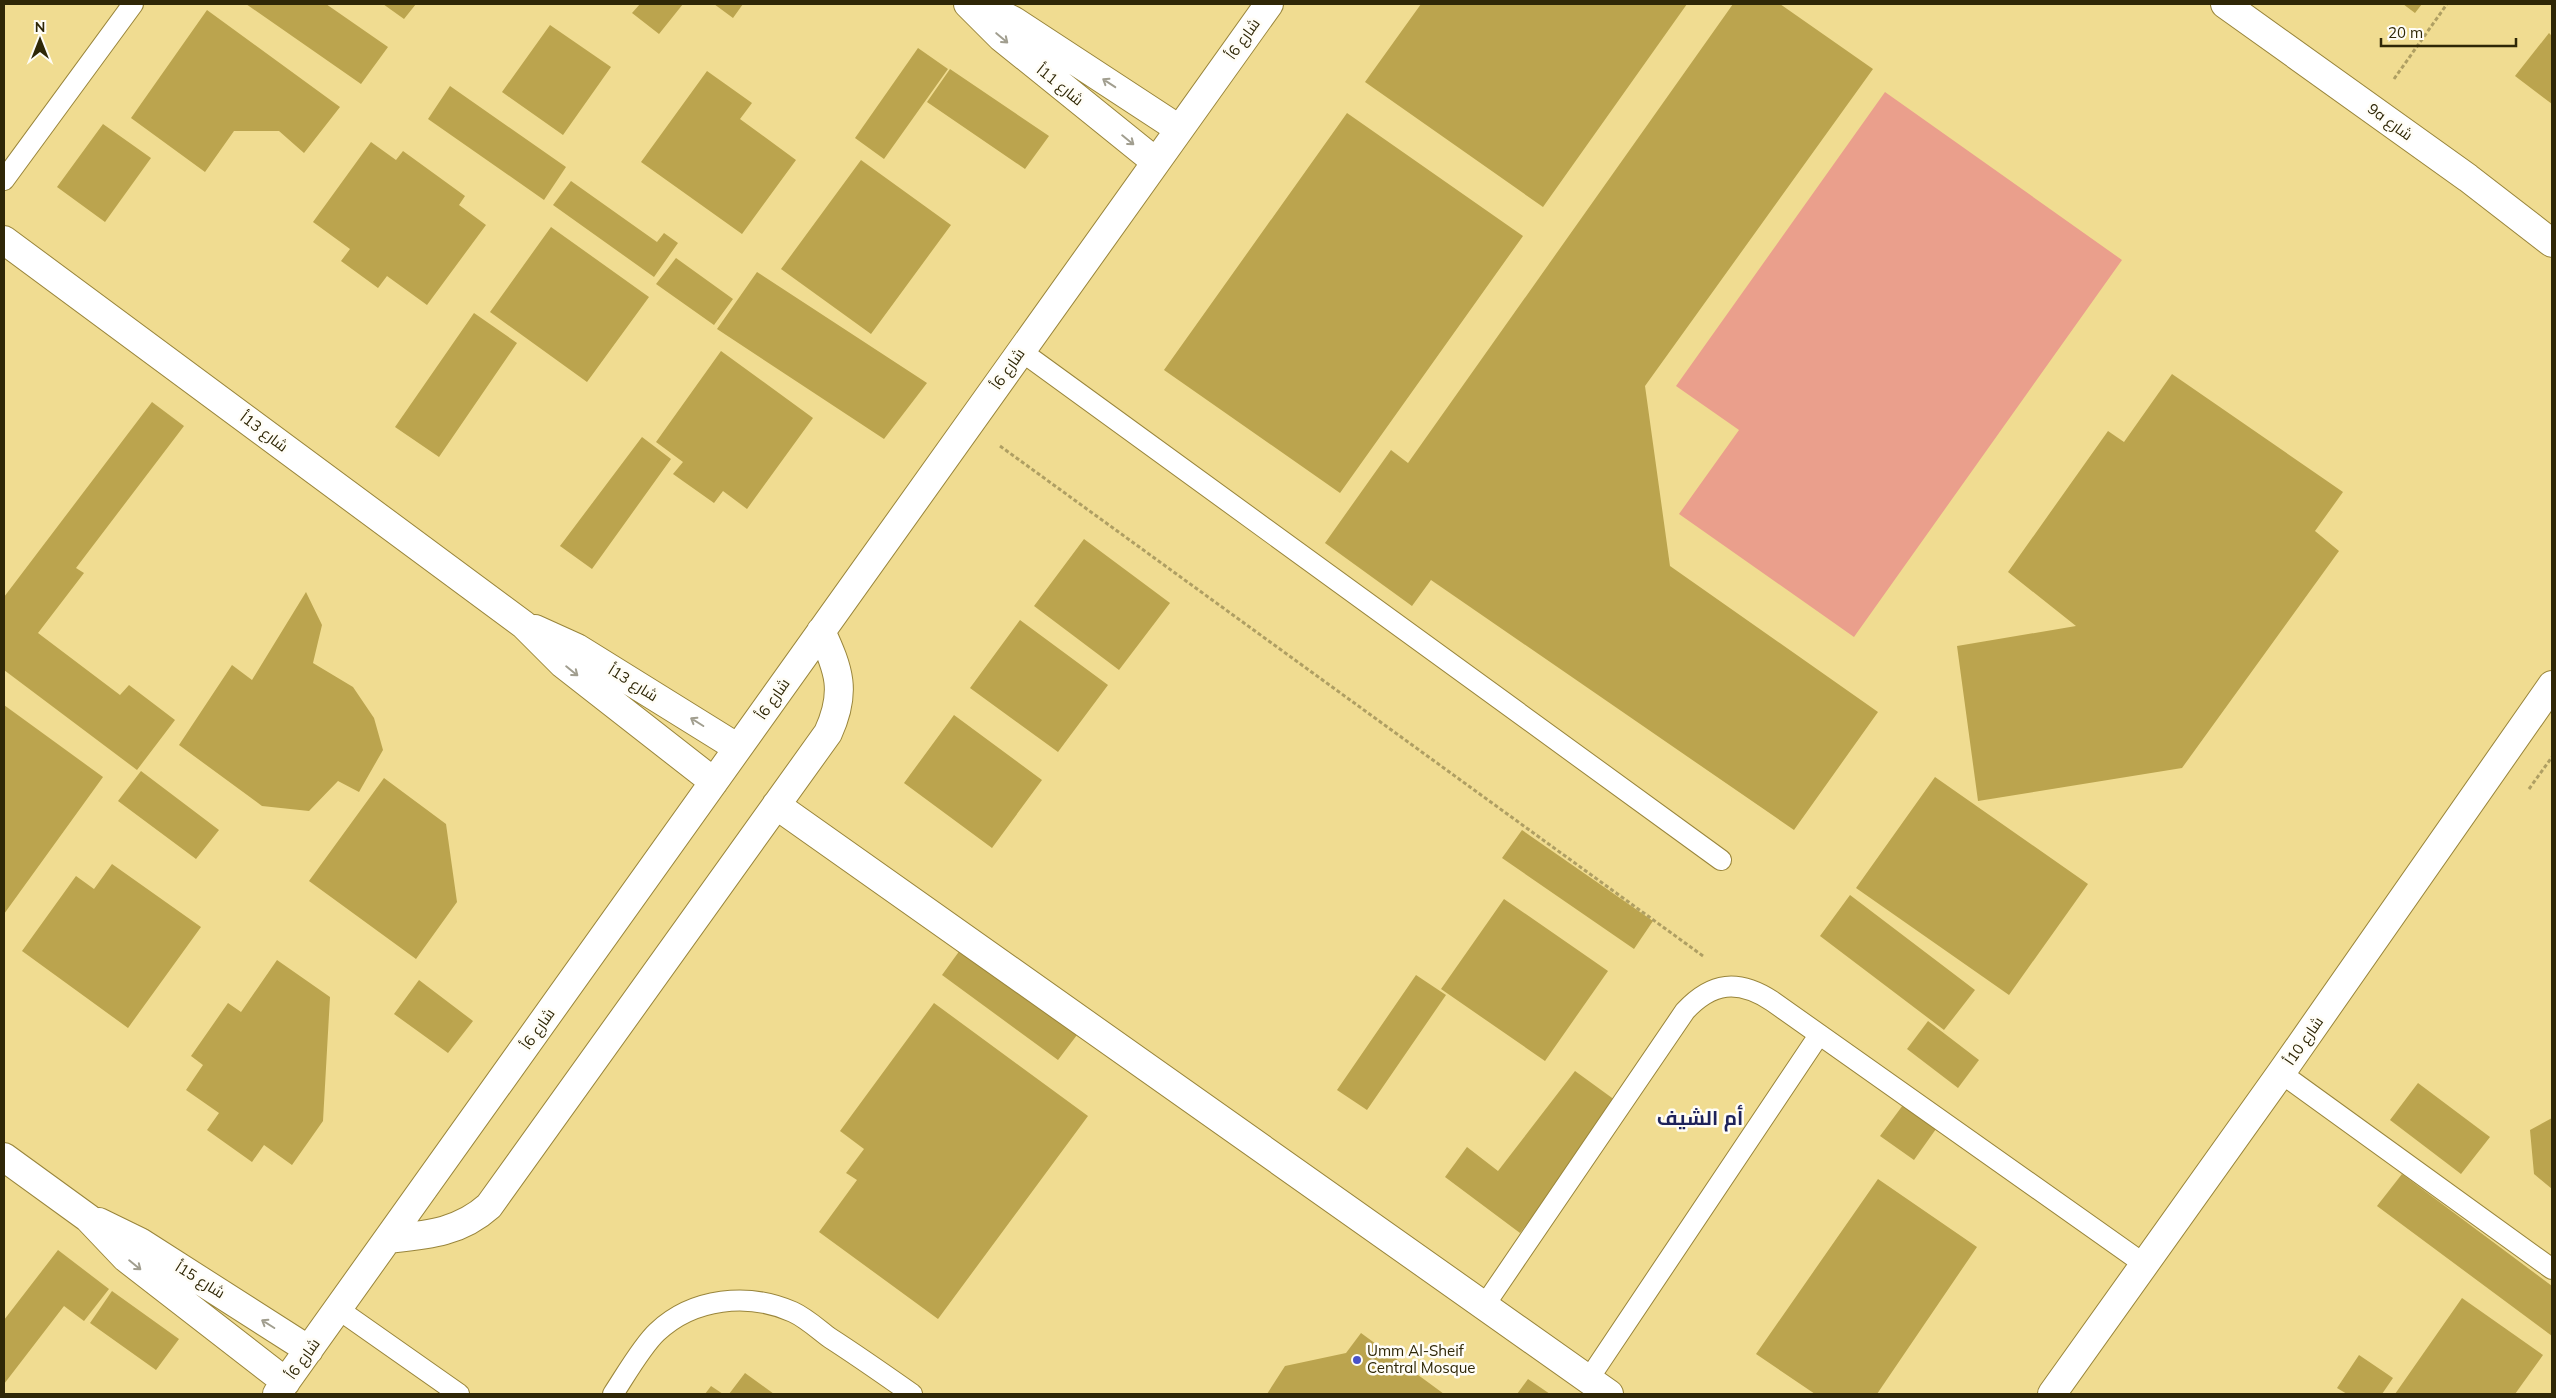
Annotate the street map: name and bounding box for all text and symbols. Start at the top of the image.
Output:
street label: شارع 6أ [1221,14,1265,64]
north arrow [15,15,65,65]
scale bar [2381,15,2516,47]
text: N [35,18,45,36]
text: 20 m [2388,23,2423,42]
one-way arrow [995,32,1008,43]
street label: شارع 11أ [1032,60,1088,111]
one-way arrow [1103,78,1117,88]
street label: 9a شارع [2363,99,2417,146]
one-way arrow [1122,135,1135,146]
street label: شارع 6أ [987,344,1030,394]
street label: شارع 13أ [235,407,292,457]
street label: شارع 13أ [604,660,662,707]
one-way arrow [565,666,578,677]
street label: شارع 6أ [752,674,795,724]
one-way arrow [690,717,704,727]
street label: شارع 6أ [517,1004,560,1054]
street label: شارع 10أ [2280,1013,2329,1070]
district label: أم الشيف [1657,1104,1743,1132]
street label: شارع 15أ [171,1257,229,1304]
one-way arrow [128,1259,141,1270]
one-way arrow [261,1318,275,1329]
street label: شارع 6أ [281,1334,325,1384]
place label: Umm Al-Sheif Central Mosque [1367,1341,1475,1377]
marker: Umm Al-Sheif Central Mosque [1351,1354,1363,1366]

